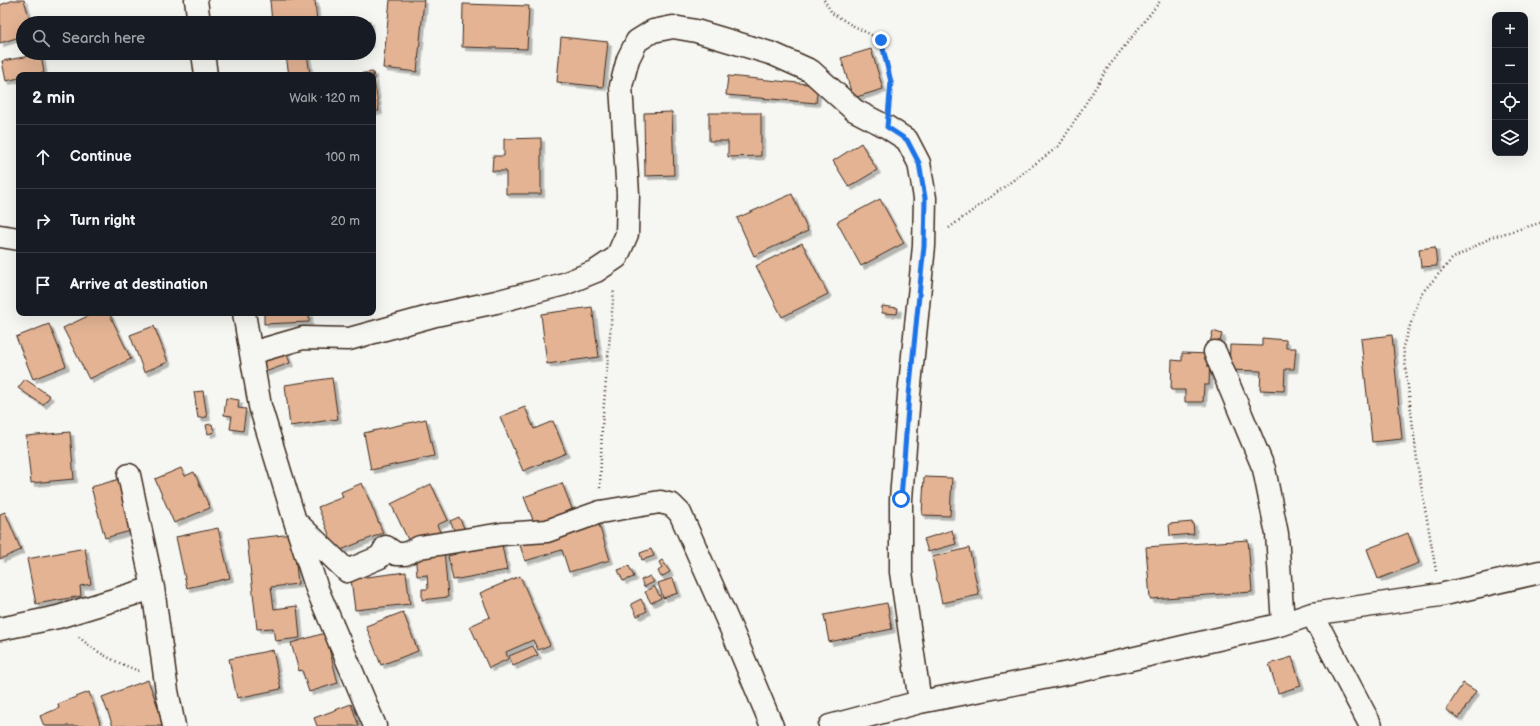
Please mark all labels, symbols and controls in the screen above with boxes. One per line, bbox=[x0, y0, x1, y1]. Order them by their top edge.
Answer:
map controls bbox=[1492, 12, 1528, 156]
button: + bbox=[1492, 12, 1528, 48]
search box bbox=[16, 16, 376, 60]
icon: search bbox=[30, 27, 52, 49]
text: Search here bbox=[62, 29, 145, 48]
route end bbox=[872, 31, 890, 49]
button: − bbox=[1492, 48, 1528, 84]
button: locate bbox=[1492, 84, 1528, 120]
text: 2 min bbox=[32, 88, 75, 108]
text: Walk · 120 m bbox=[289, 90, 360, 106]
button: layers bbox=[1492, 120, 1528, 156]
icon: ahead bbox=[32, 146, 54, 168]
text: Continue bbox=[70, 147, 132, 166]
text: 100 m bbox=[325, 149, 360, 165]
icon: right bbox=[32, 210, 54, 232]
text: Turn right bbox=[70, 211, 135, 230]
text: 20 m bbox=[330, 213, 360, 229]
icon: arrive bbox=[32, 274, 54, 296]
text: Arrive at destination bbox=[70, 275, 208, 294]
route start bbox=[892, 490, 910, 508]

